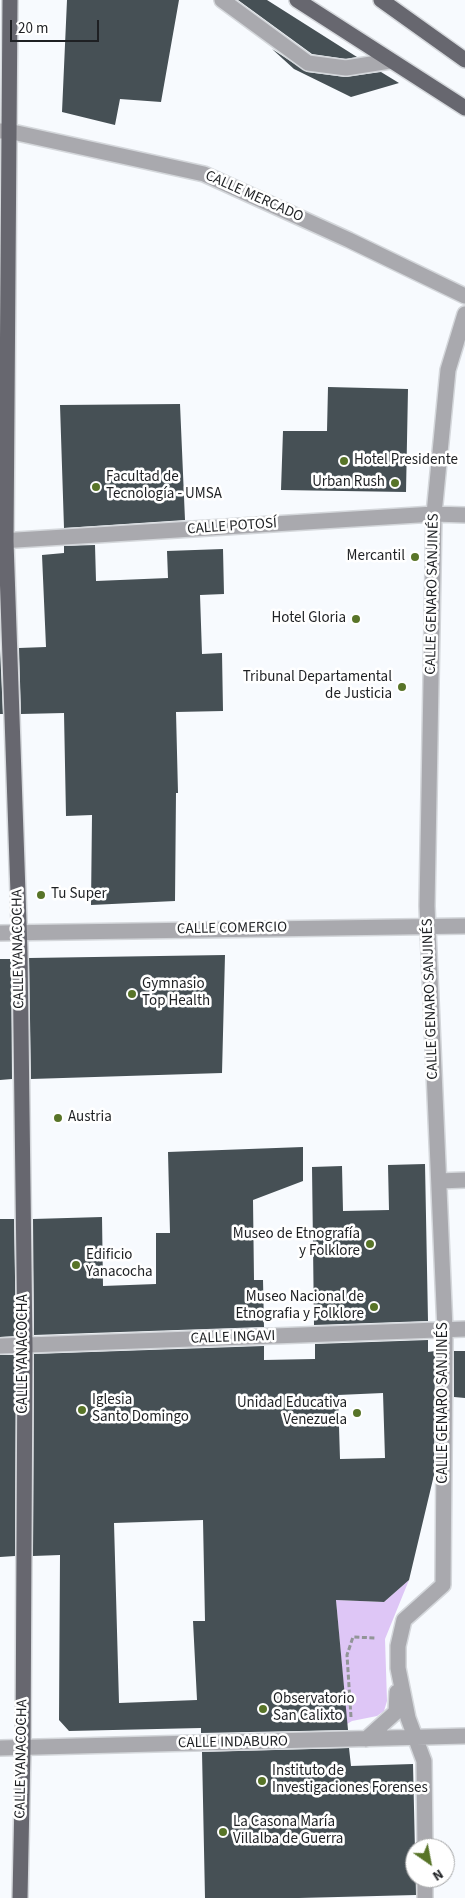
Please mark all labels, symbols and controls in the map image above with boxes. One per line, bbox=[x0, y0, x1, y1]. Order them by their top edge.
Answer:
scale bar bbox=[12, 10, 101, 42]
text: 20 m bbox=[18, 18, 48, 39]
street label: CALLE MERCADO bbox=[202, 167, 306, 227]
place label: Hotel Presidente bbox=[354, 452, 458, 470]
marker: Hotel Presidente bbox=[338, 455, 350, 467]
place label: Facultad de Tecnología - UMSA bbox=[106, 469, 222, 504]
place label: Urban Rush bbox=[312, 474, 385, 492]
marker: Urban Rush bbox=[389, 477, 401, 489]
marker: Facultad de Tecnología - UMSA bbox=[90, 481, 102, 493]
street label: CALLE GENARO SANJINÉS bbox=[423, 513, 443, 675]
street label: CALLE POTOSÍ bbox=[187, 515, 277, 539]
place label: Mercantil bbox=[347, 548, 405, 566]
marker: Mercantil bbox=[409, 551, 421, 563]
place label: Hotel Gloria bbox=[272, 610, 346, 628]
marker: Hotel Gloria bbox=[350, 613, 362, 625]
place label: Tribunal Departamental de Justicia bbox=[243, 669, 392, 704]
marker: Tribunal Departamental de Justicia bbox=[396, 681, 408, 693]
place label: Tu Super bbox=[51, 886, 107, 904]
street label: CALLE YANACOCHA bbox=[9, 889, 29, 1009]
marker: Tu Super bbox=[35, 889, 47, 901]
street label: CALLE GENARO SANJINÉS bbox=[419, 918, 443, 1080]
street label: CALLE COMERCIO bbox=[177, 919, 287, 939]
place label: Gymnasio Top Health bbox=[142, 976, 210, 1011]
marker: Gymnasio Top Health bbox=[126, 988, 138, 1000]
place label: Austria bbox=[68, 1109, 112, 1127]
marker: Austria bbox=[52, 1112, 64, 1124]
place label: Museo de Etnografía y Folklore bbox=[233, 1226, 360, 1261]
marker: Museo de Etnografía y Folklore bbox=[364, 1238, 376, 1250]
place label: Edificio Yanacocha bbox=[86, 1247, 153, 1282]
marker: Edificio Yanacocha bbox=[70, 1259, 82, 1271]
place label: Museo Nacional de Etnografia y Folklore bbox=[235, 1289, 364, 1324]
street label: CALLE YANACOCHA bbox=[15, 1294, 33, 1414]
marker: Museo Nacional de Etnografia y Folklore bbox=[368, 1301, 380, 1313]
street label: CALLE GENARO SANJINÉS bbox=[435, 1322, 453, 1484]
street label: CALLE INGAVI bbox=[190, 1328, 276, 1348]
place label: Iglesia Santo Domingo bbox=[92, 1392, 189, 1427]
place label: Unidad Educativa Venezuela bbox=[237, 1395, 347, 1430]
marker: Iglesia Santo Domingo bbox=[76, 1404, 88, 1416]
marker: Unidad Educativa Venezuela bbox=[351, 1407, 363, 1419]
place label: Observatorio San Calixto bbox=[273, 1691, 355, 1726]
street label: CALLE YANACOCHA bbox=[12, 1699, 32, 1819]
marker: Observatorio San Calixto bbox=[257, 1703, 269, 1715]
street label: CALLE INDABURO bbox=[178, 1733, 288, 1753]
place label: Instituto de Investigaciones Forenses bbox=[272, 1763, 428, 1798]
marker: Instituto de Investigaciones Forenses bbox=[256, 1775, 268, 1787]
place label: La Casona María Villalba de Guerra bbox=[233, 1814, 343, 1849]
marker: La Casona María Villalba de Guerra bbox=[217, 1826, 229, 1838]
north arrow bbox=[405, 1838, 455, 1888]
text: N bbox=[428, 1864, 447, 1886]

